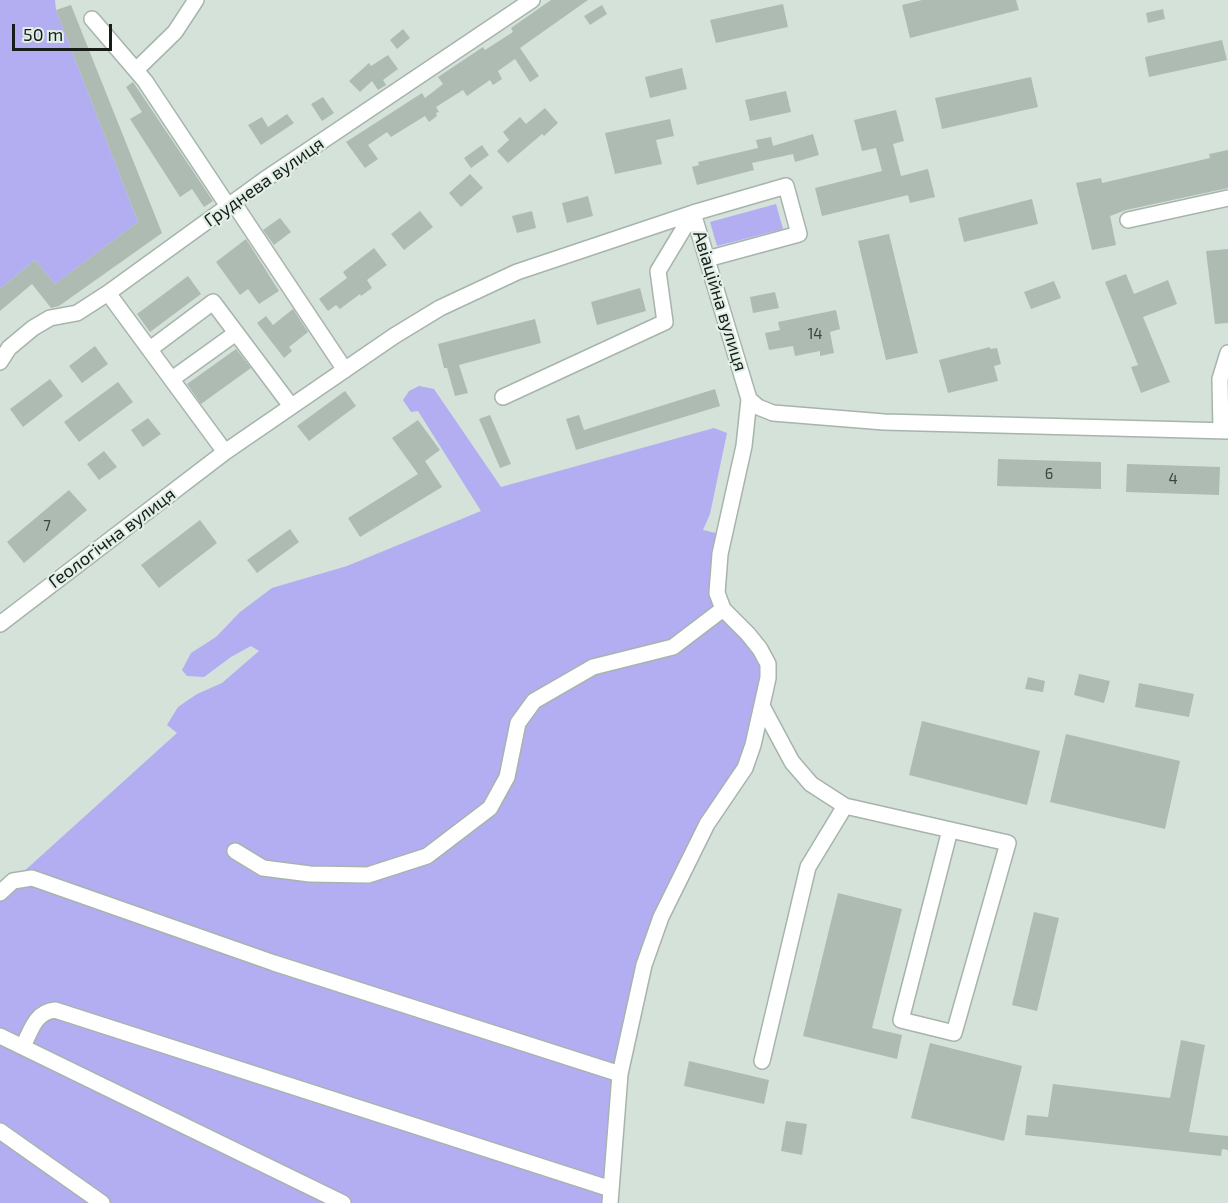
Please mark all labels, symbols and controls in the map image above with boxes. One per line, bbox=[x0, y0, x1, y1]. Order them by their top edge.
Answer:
scale bar bbox=[15, 12, 116, 50]
text: 50 m bbox=[23, 23, 63, 45]
street label: Груднева вулиця bbox=[200, 133, 328, 231]
street label: Авіаційна вулиця bbox=[688, 228, 752, 374]
house number: 14 bbox=[807, 325, 823, 343]
house number: 6 bbox=[1045, 465, 1053, 483]
house number: 4 bbox=[1168, 470, 1178, 488]
street label: Геологічна вулиця bbox=[44, 483, 180, 593]
house number: 7 bbox=[43, 517, 51, 535]

